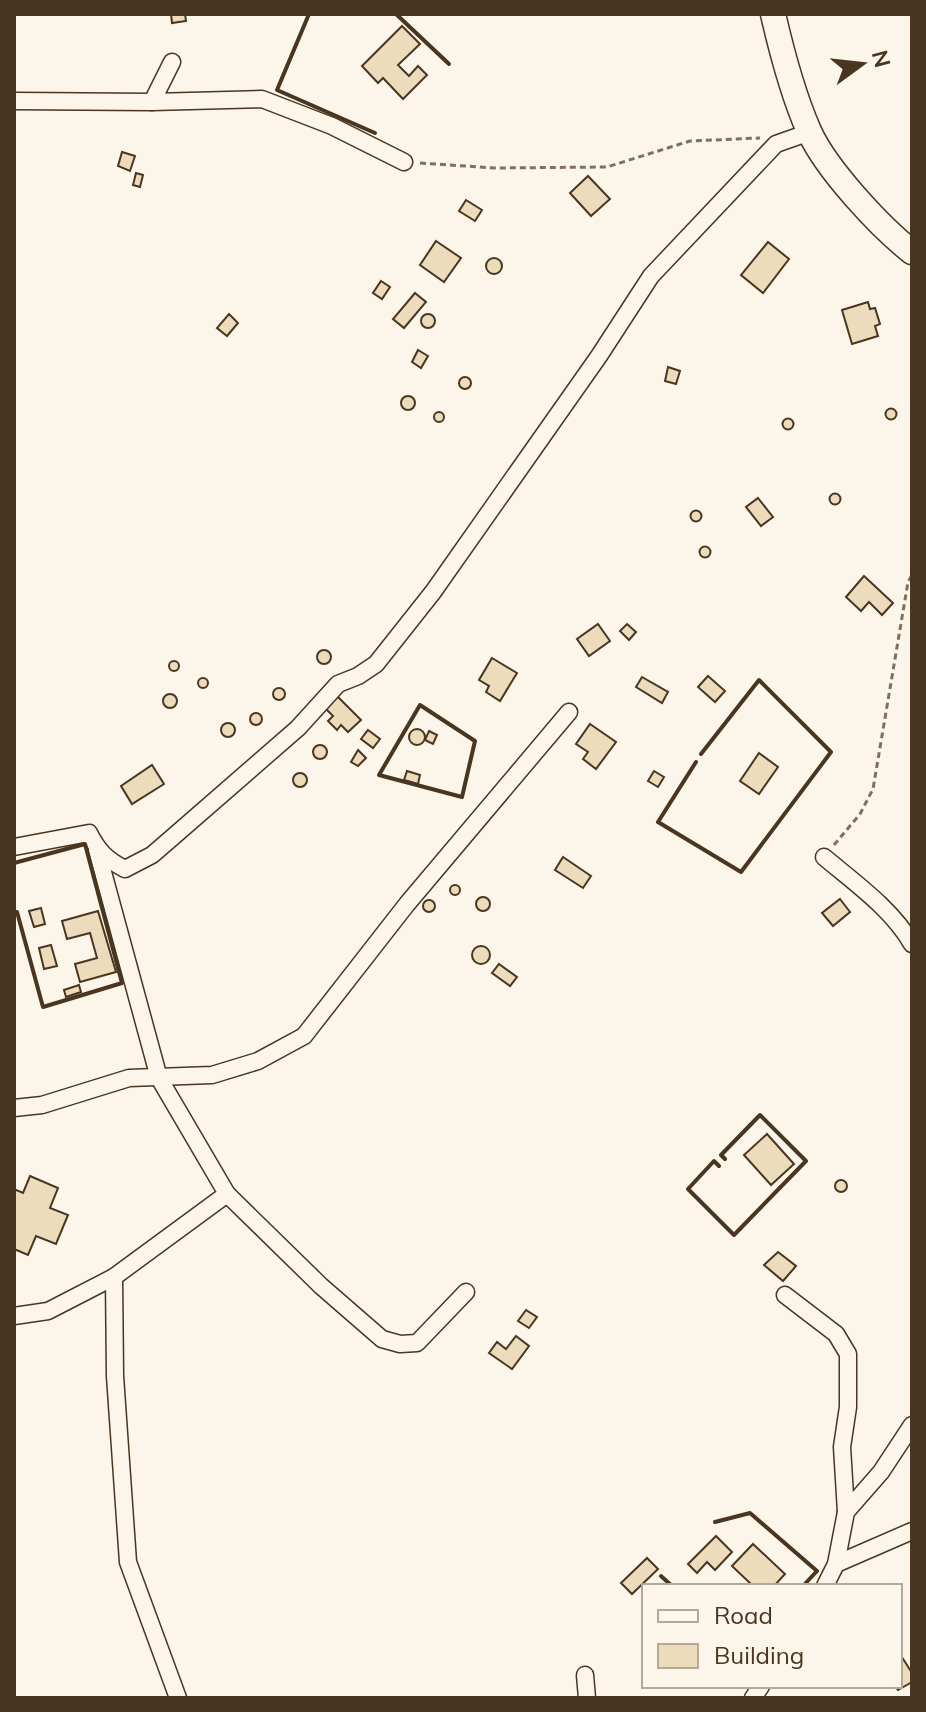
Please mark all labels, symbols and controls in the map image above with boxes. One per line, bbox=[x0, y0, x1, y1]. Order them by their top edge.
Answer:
north arrow bbox=[822, 24, 902, 104]
text: N bbox=[866, 47, 897, 70]
legend bbox=[642, 1584, 902, 1688]
text: Road bbox=[714, 1600, 773, 1630]
text: Building bbox=[714, 1640, 804, 1670]

